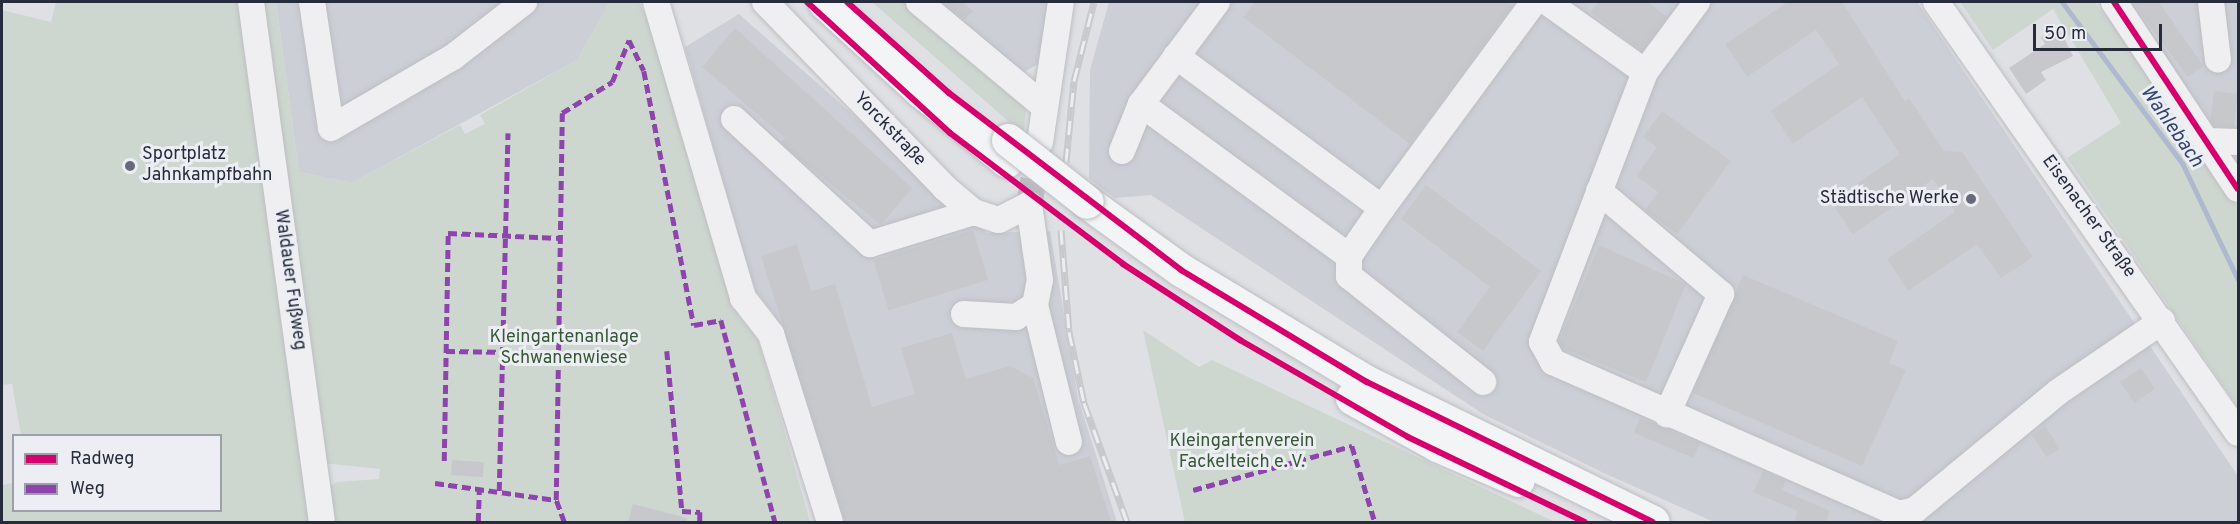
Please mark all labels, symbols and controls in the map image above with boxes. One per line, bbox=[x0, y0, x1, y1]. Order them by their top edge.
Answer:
scale bar bbox=[2036, 12, 2165, 50]
text: 50 m bbox=[2044, 23, 2086, 46]
water label: Wahlebach bbox=[2134, 82, 2208, 172]
street label: Yorckstraße bbox=[848, 88, 930, 172]
place label: Sportplatz Jahnkampfbahn bbox=[142, 145, 272, 188]
street label: Eisenacher Straße bbox=[2036, 151, 2140, 283]
marker: Sportplatz Jahnkampfbahn bbox=[123, 159, 137, 173]
place label: Städtische Werke bbox=[1819, 188, 1959, 210]
marker: Städtische Werke bbox=[1964, 192, 1978, 206]
street label: Waldauer Fußweg bbox=[268, 208, 310, 352]
park label: Kleingartenanlage Schwanenwiese bbox=[489, 328, 639, 370]
park label: Kleingartenverein Fackelteich e. V. bbox=[1169, 432, 1315, 474]
legend bbox=[12, 434, 222, 512]
text: Radweg bbox=[70, 448, 134, 471]
text: Weg bbox=[70, 478, 105, 501]

